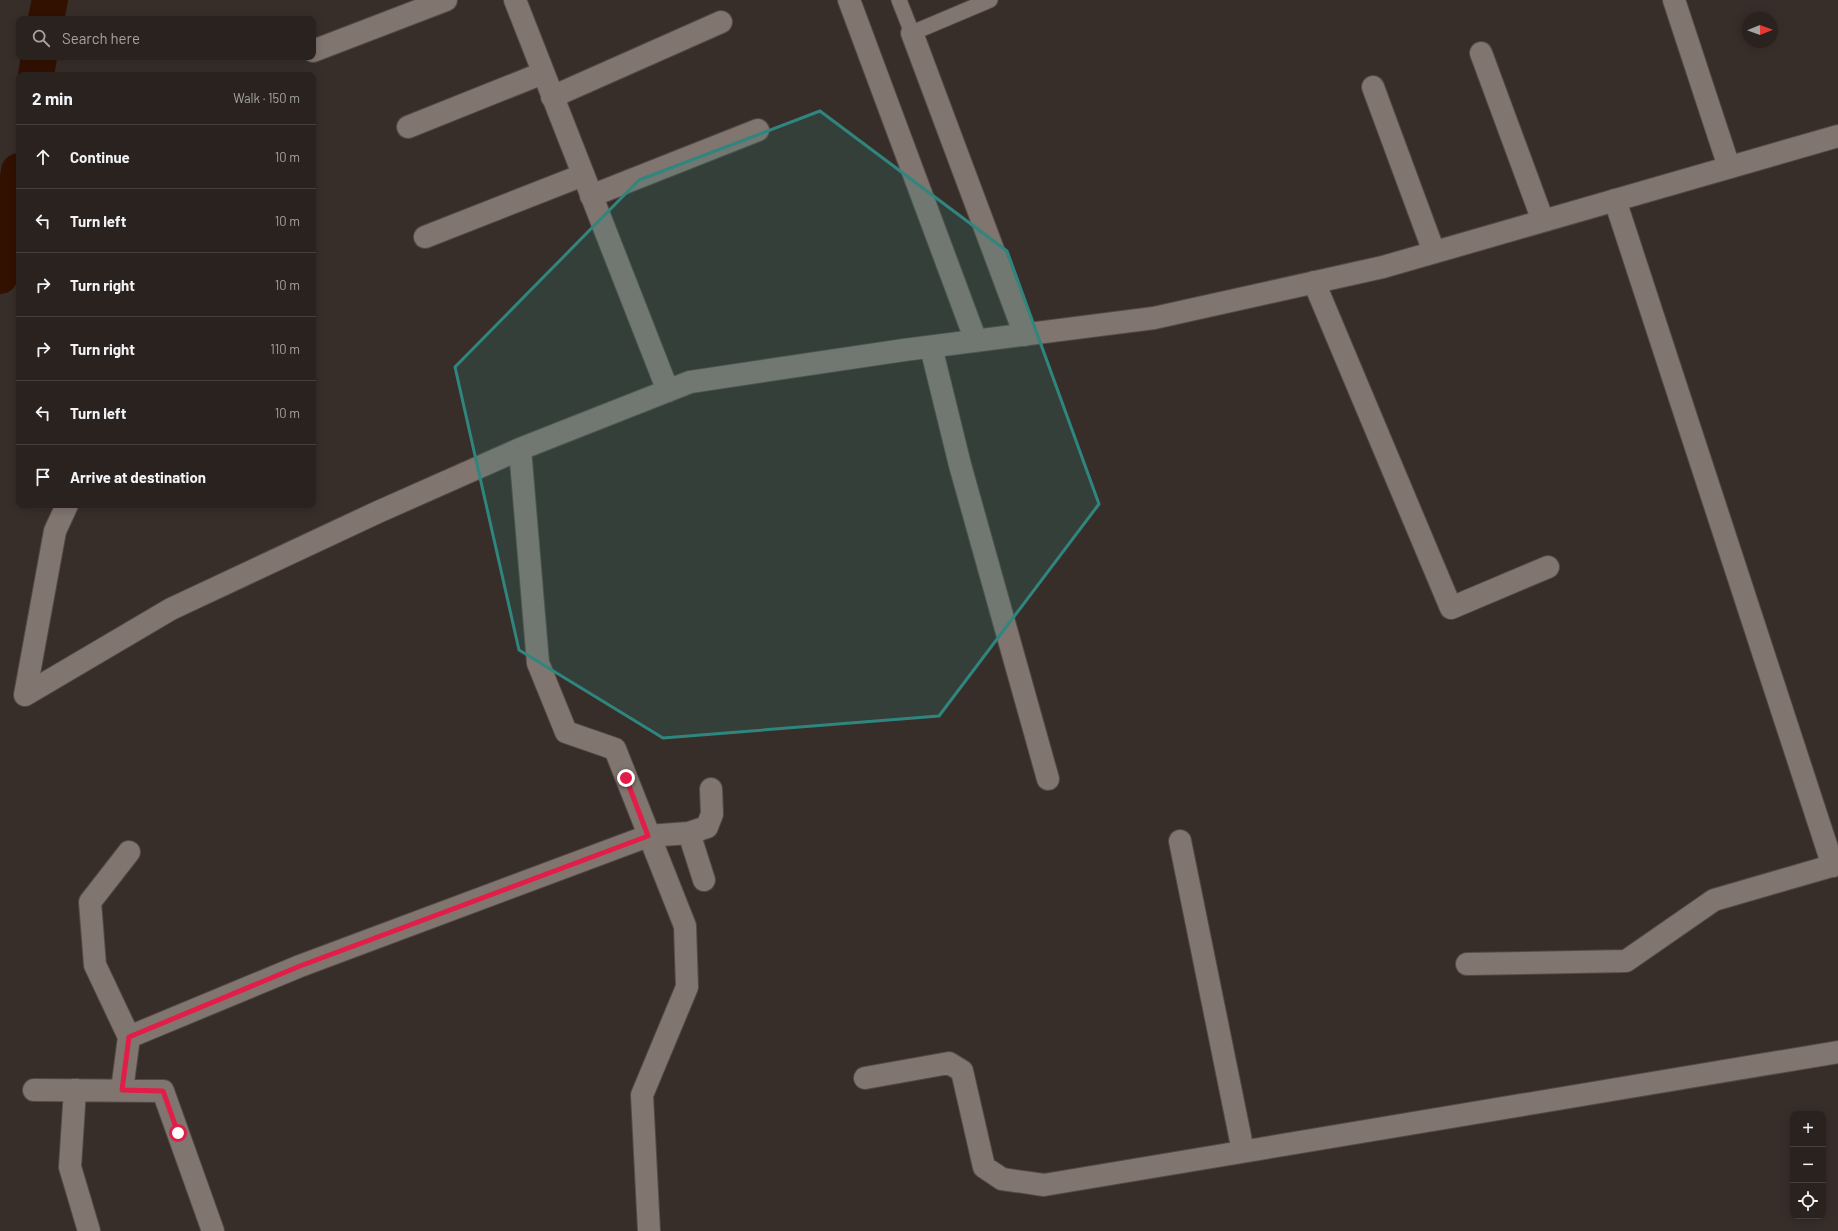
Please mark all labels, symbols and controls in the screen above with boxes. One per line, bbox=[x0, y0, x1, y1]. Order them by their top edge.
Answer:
north arrow bbox=[1742, 12, 1778, 48]
search box bbox=[16, 16, 316, 60]
icon: search bbox=[30, 27, 52, 49]
text: Search here bbox=[62, 29, 140, 47]
text: 2 min bbox=[32, 88, 73, 108]
text: Walk · 150 m bbox=[233, 90, 300, 106]
icon: ahead bbox=[32, 146, 54, 168]
text: Continue bbox=[70, 148, 130, 166]
text: 10 m bbox=[275, 149, 300, 165]
icon: left bbox=[32, 210, 54, 232]
text: Turn left bbox=[70, 212, 126, 230]
text: 10 m bbox=[275, 213, 300, 229]
icon: right bbox=[32, 274, 54, 296]
text: Turn right bbox=[70, 276, 135, 294]
text: 10 m bbox=[275, 277, 300, 293]
icon: right bbox=[32, 338, 54, 360]
text: Turn right bbox=[70, 340, 135, 358]
text: 110 m bbox=[270, 341, 300, 357]
icon: left bbox=[32, 402, 54, 424]
text: Turn left bbox=[70, 404, 126, 422]
text: 10 m bbox=[275, 405, 300, 421]
icon: arrive bbox=[32, 466, 54, 488]
text: Arrive at destination bbox=[70, 468, 206, 486]
route end bbox=[617, 769, 635, 787]
map controls bbox=[1790, 1111, 1826, 1219]
button: + bbox=[1790, 1111, 1826, 1147]
route start bbox=[169, 1124, 187, 1142]
button: − bbox=[1790, 1147, 1826, 1183]
button: locate bbox=[1790, 1183, 1826, 1219]

